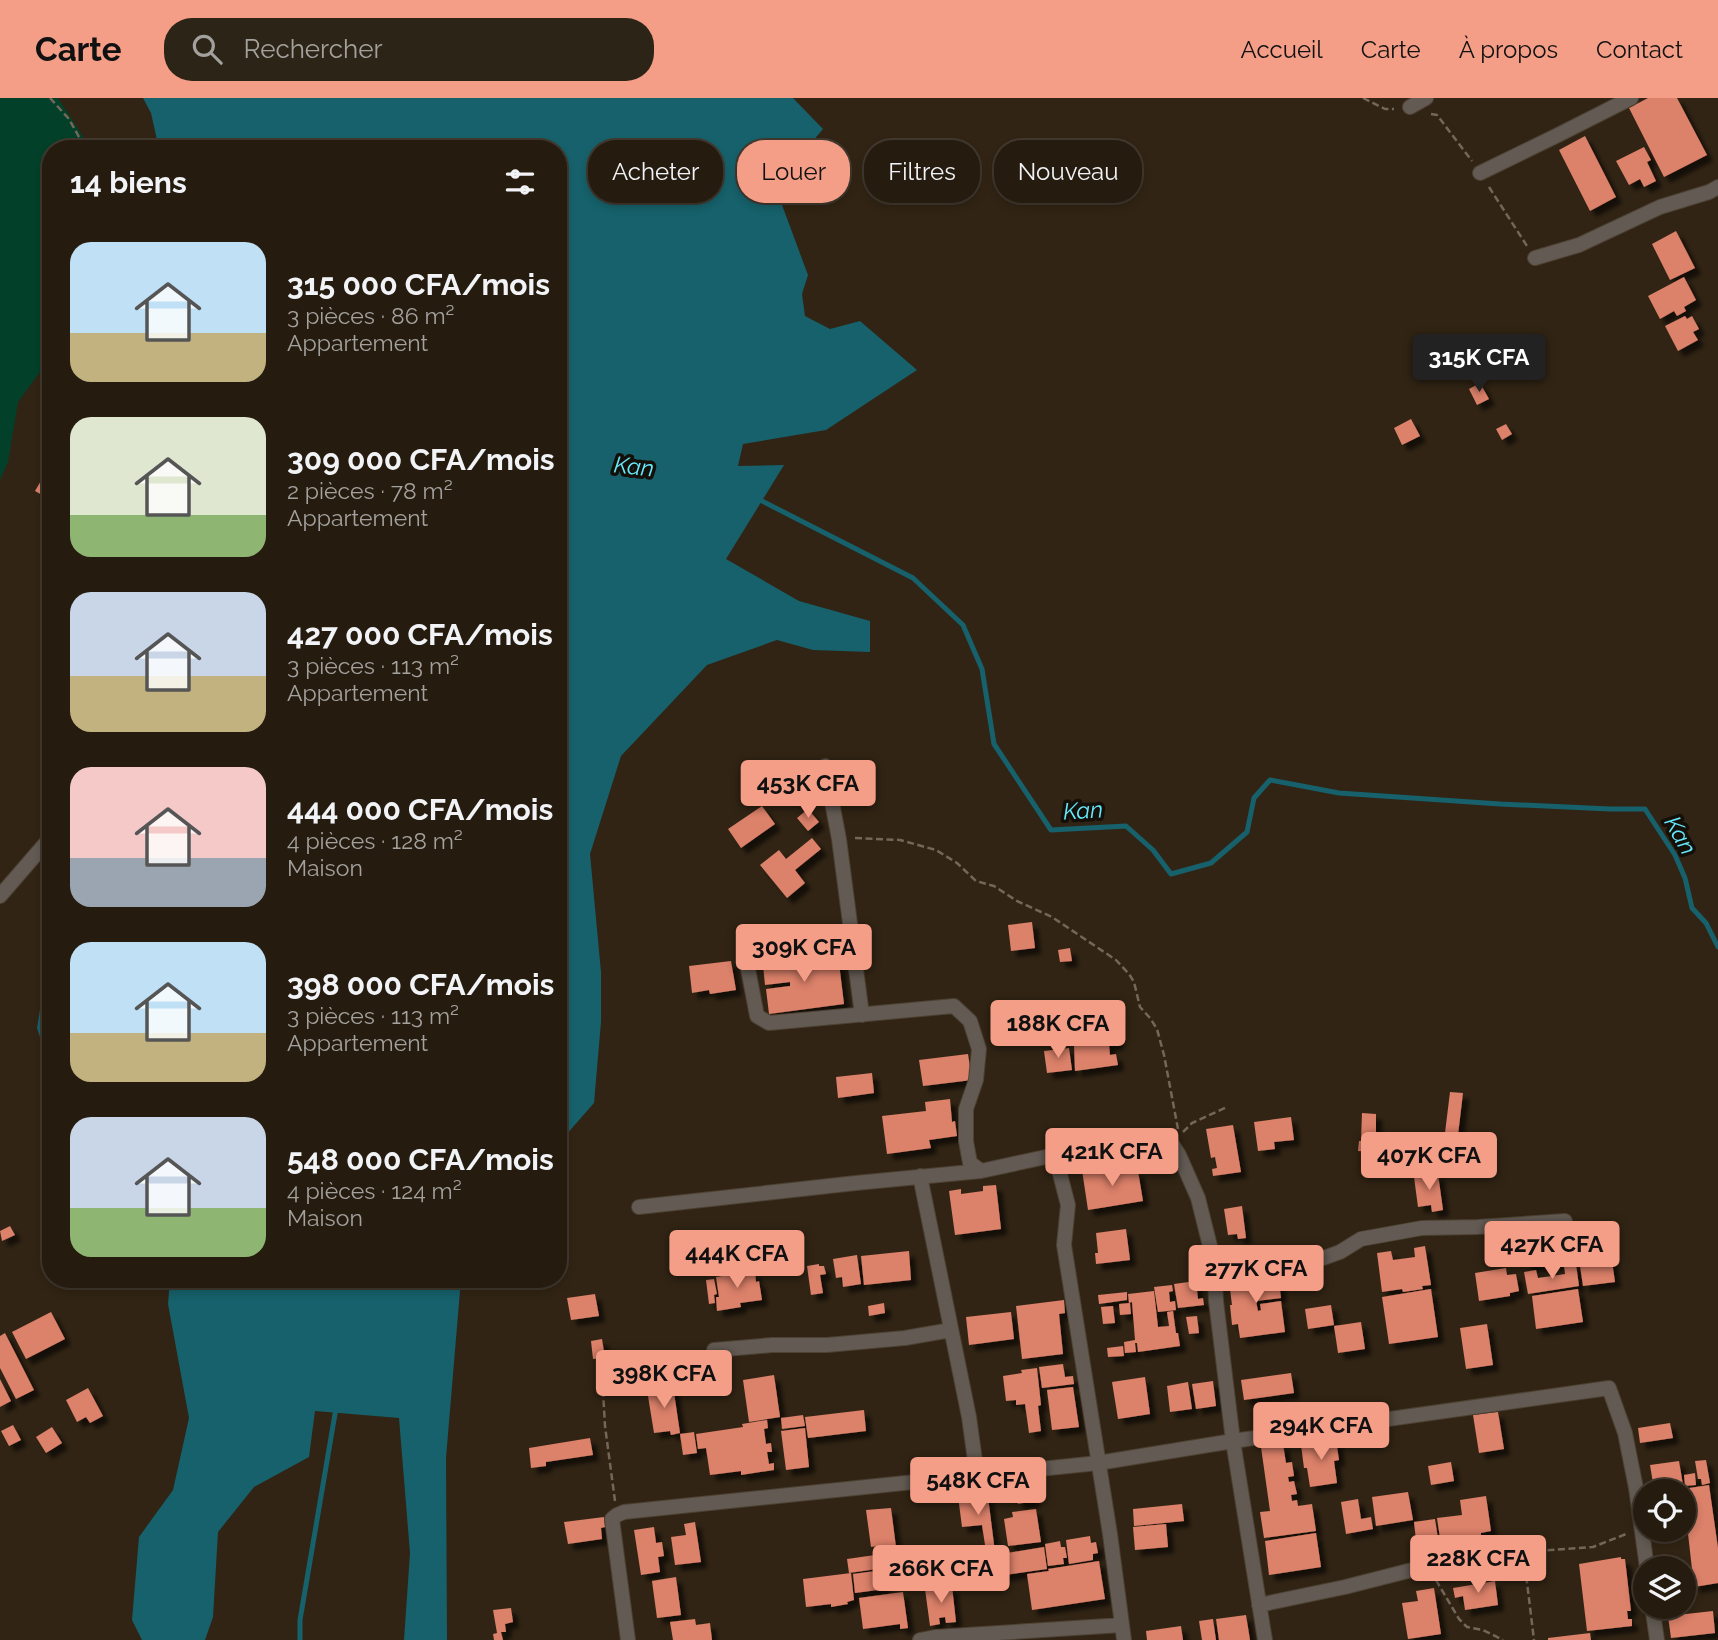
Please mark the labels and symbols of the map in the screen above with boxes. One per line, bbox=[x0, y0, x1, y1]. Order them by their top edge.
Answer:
pin: 315K CFA bbox=[1407, 334, 1551, 394]
water label: Kan bbox=[613, 450, 655, 482]
pin: 453K CFA bbox=[736, 760, 880, 820]
water label: Kan bbox=[1062, 795, 1104, 825]
water label: Kan bbox=[1659, 811, 1703, 859]
pin: 309K CFA bbox=[732, 924, 876, 984]
pin: 188K CFA bbox=[986, 1000, 1130, 1060]
pin: 421K CFA bbox=[1040, 1128, 1184, 1188]
pin: 407K CFA bbox=[1357, 1132, 1501, 1192]
pin: 427K CFA bbox=[1480, 1222, 1624, 1281]
pin: 444K CFA bbox=[665, 1230, 809, 1290]
pin: 277K CFA bbox=[1184, 1246, 1328, 1305]
pin: 398K CFA bbox=[592, 1350, 736, 1410]
pin: 294K CFA bbox=[1249, 1402, 1393, 1462]
pin: 548K CFA bbox=[906, 1458, 1050, 1517]
pin: 228K CFA bbox=[1406, 1536, 1550, 1595]
pin: 266K CFA bbox=[869, 1546, 1013, 1605]

